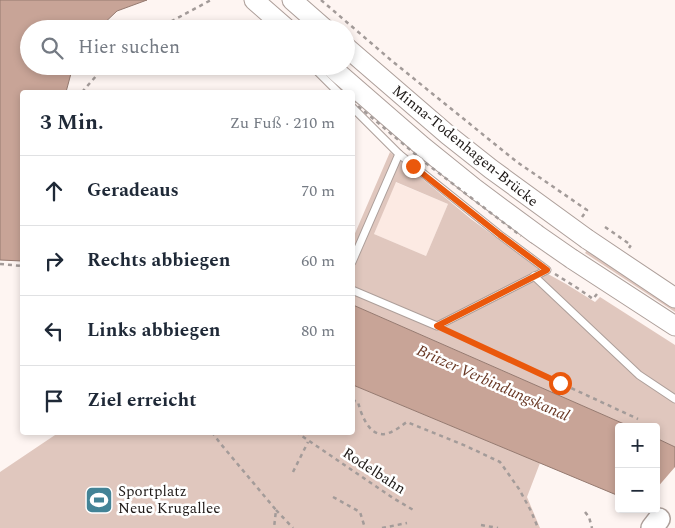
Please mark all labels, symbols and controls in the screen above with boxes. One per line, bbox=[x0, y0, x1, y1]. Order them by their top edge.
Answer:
search box bbox=[20, 20, 355, 75]
text: Hier suchen bbox=[78, 33, 180, 62]
icon: search bbox=[38, 34, 66, 62]
street label: Minna-Todenhagen-Brücke bbox=[387, 80, 543, 212]
text: 3 Min. bbox=[40, 107, 104, 139]
text: Zu Fuß · 210 m bbox=[230, 111, 335, 135]
route end bbox=[402, 155, 425, 178]
text: Geradeaus bbox=[87, 176, 179, 205]
icon: ahead bbox=[40, 177, 68, 205]
text: 70 m bbox=[301, 179, 335, 203]
text: Rechts abbiegen bbox=[87, 246, 231, 275]
icon: right bbox=[40, 247, 68, 275]
text: 60 m bbox=[301, 249, 335, 273]
text: Links abbiegen bbox=[87, 316, 221, 345]
icon: left bbox=[40, 317, 68, 345]
text: 80 m bbox=[301, 319, 335, 343]
water label: Britzer Verbindungskanal bbox=[413, 338, 573, 428]
route start bbox=[549, 372, 572, 395]
text: Ziel erreicht bbox=[87, 386, 197, 415]
icon: arrive bbox=[40, 387, 68, 415]
map controls bbox=[615, 423, 660, 513]
button: + bbox=[615, 423, 660, 468]
street label: Rodelbahn bbox=[338, 442, 410, 500]
button: − bbox=[615, 468, 660, 513]
place label: Sportplatz Neue Krugallee bbox=[118, 480, 220, 520]
sports icon: Sportplatz Neue Krugallee bbox=[84, 485, 114, 515]

